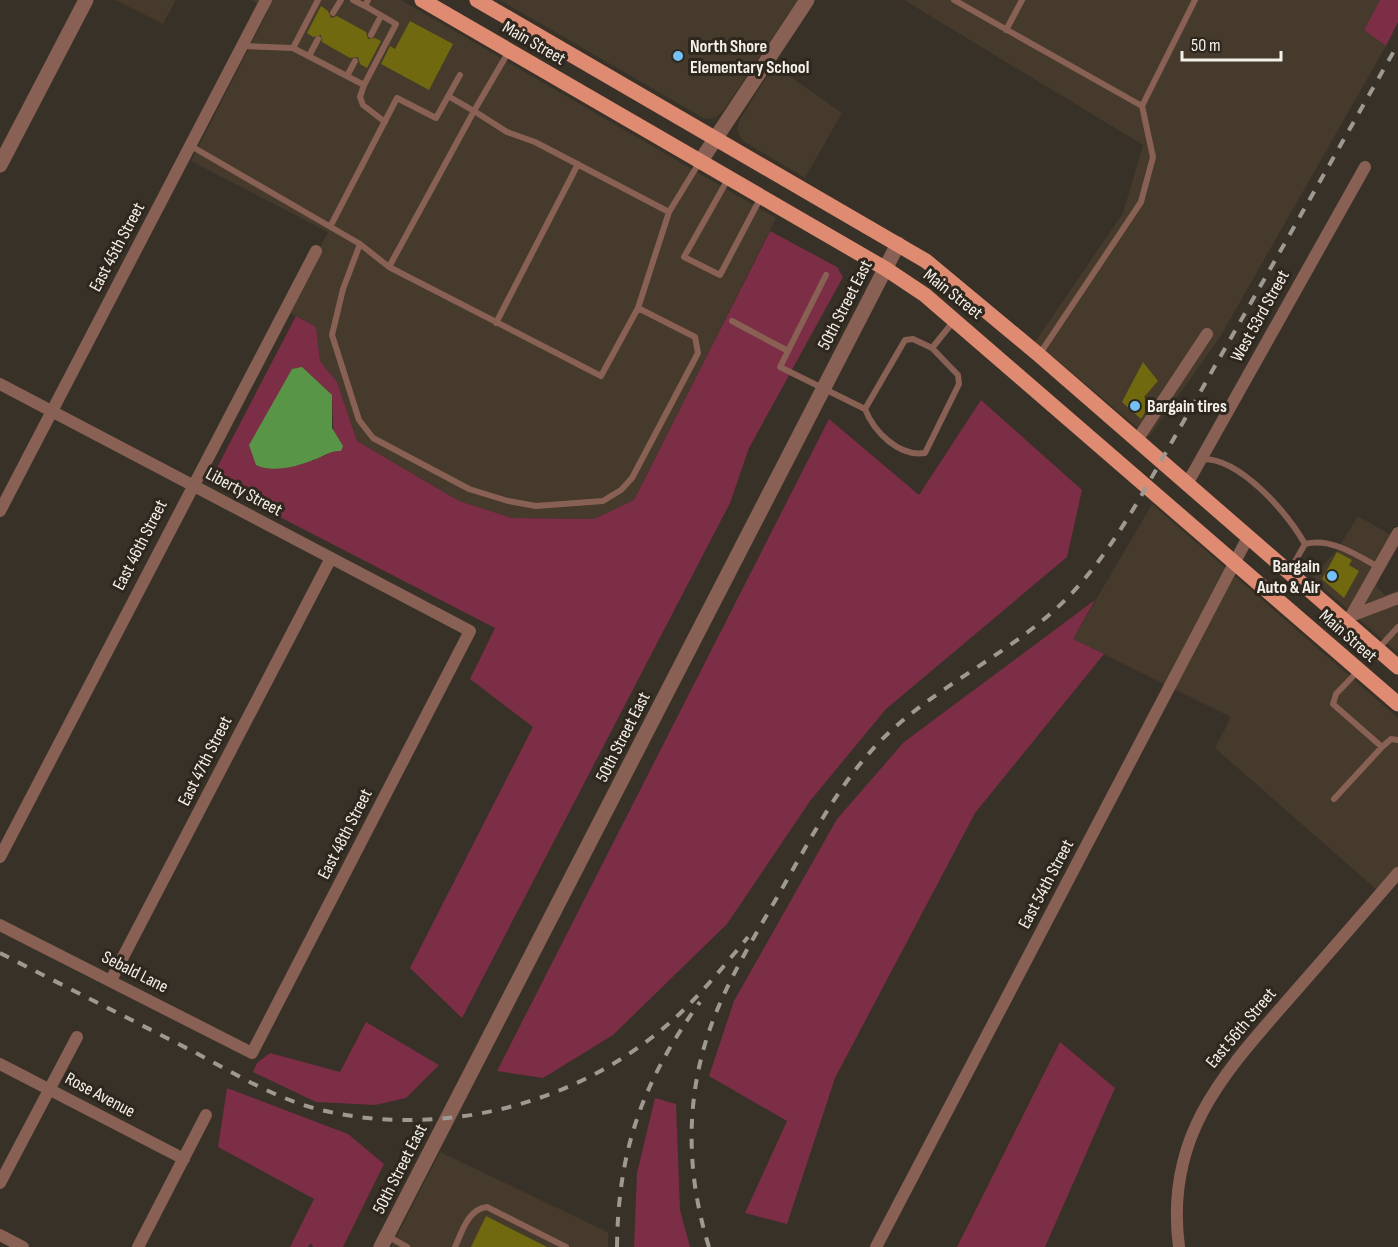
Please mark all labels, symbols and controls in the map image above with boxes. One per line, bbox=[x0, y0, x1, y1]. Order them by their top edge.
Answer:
street label: Main Street bbox=[499, 17, 570, 70]
scale bar bbox=[1182, 24, 1281, 62]
text: 50 m bbox=[1191, 35, 1221, 56]
place label: North Shore Elementary School bbox=[690, 36, 809, 78]
marker: North Shore Elementary School bbox=[671, 49, 685, 63]
street label: East 45th Street bbox=[85, 198, 149, 295]
street label: 50th Street East bbox=[813, 256, 877, 354]
street label: Main Street bbox=[919, 264, 987, 324]
street label: West 53rd Street bbox=[1226, 266, 1294, 365]
place label: Bargain tires bbox=[1147, 396, 1227, 417]
marker: Bargain tires bbox=[1128, 399, 1142, 413]
street label: Liberty Street bbox=[202, 463, 286, 521]
street label: East 46th Street bbox=[108, 496, 172, 594]
place label: Bargain Auto & Air bbox=[1256, 556, 1320, 598]
marker: Bargain Auto & Air bbox=[1325, 569, 1339, 583]
street label: Main Street bbox=[1315, 605, 1382, 667]
street label: 50th Street East bbox=[591, 688, 655, 786]
street label: East 47th Street bbox=[173, 712, 237, 809]
street label: East 48th Street bbox=[313, 785, 377, 883]
street label: East 54th Street bbox=[1014, 835, 1078, 932]
street label: Sebald Lane bbox=[98, 946, 172, 998]
street label: East 56th Street bbox=[1201, 983, 1281, 1072]
street label: Rose Avenue bbox=[61, 1068, 139, 1122]
street label: 50th Street East bbox=[368, 1120, 432, 1218]

